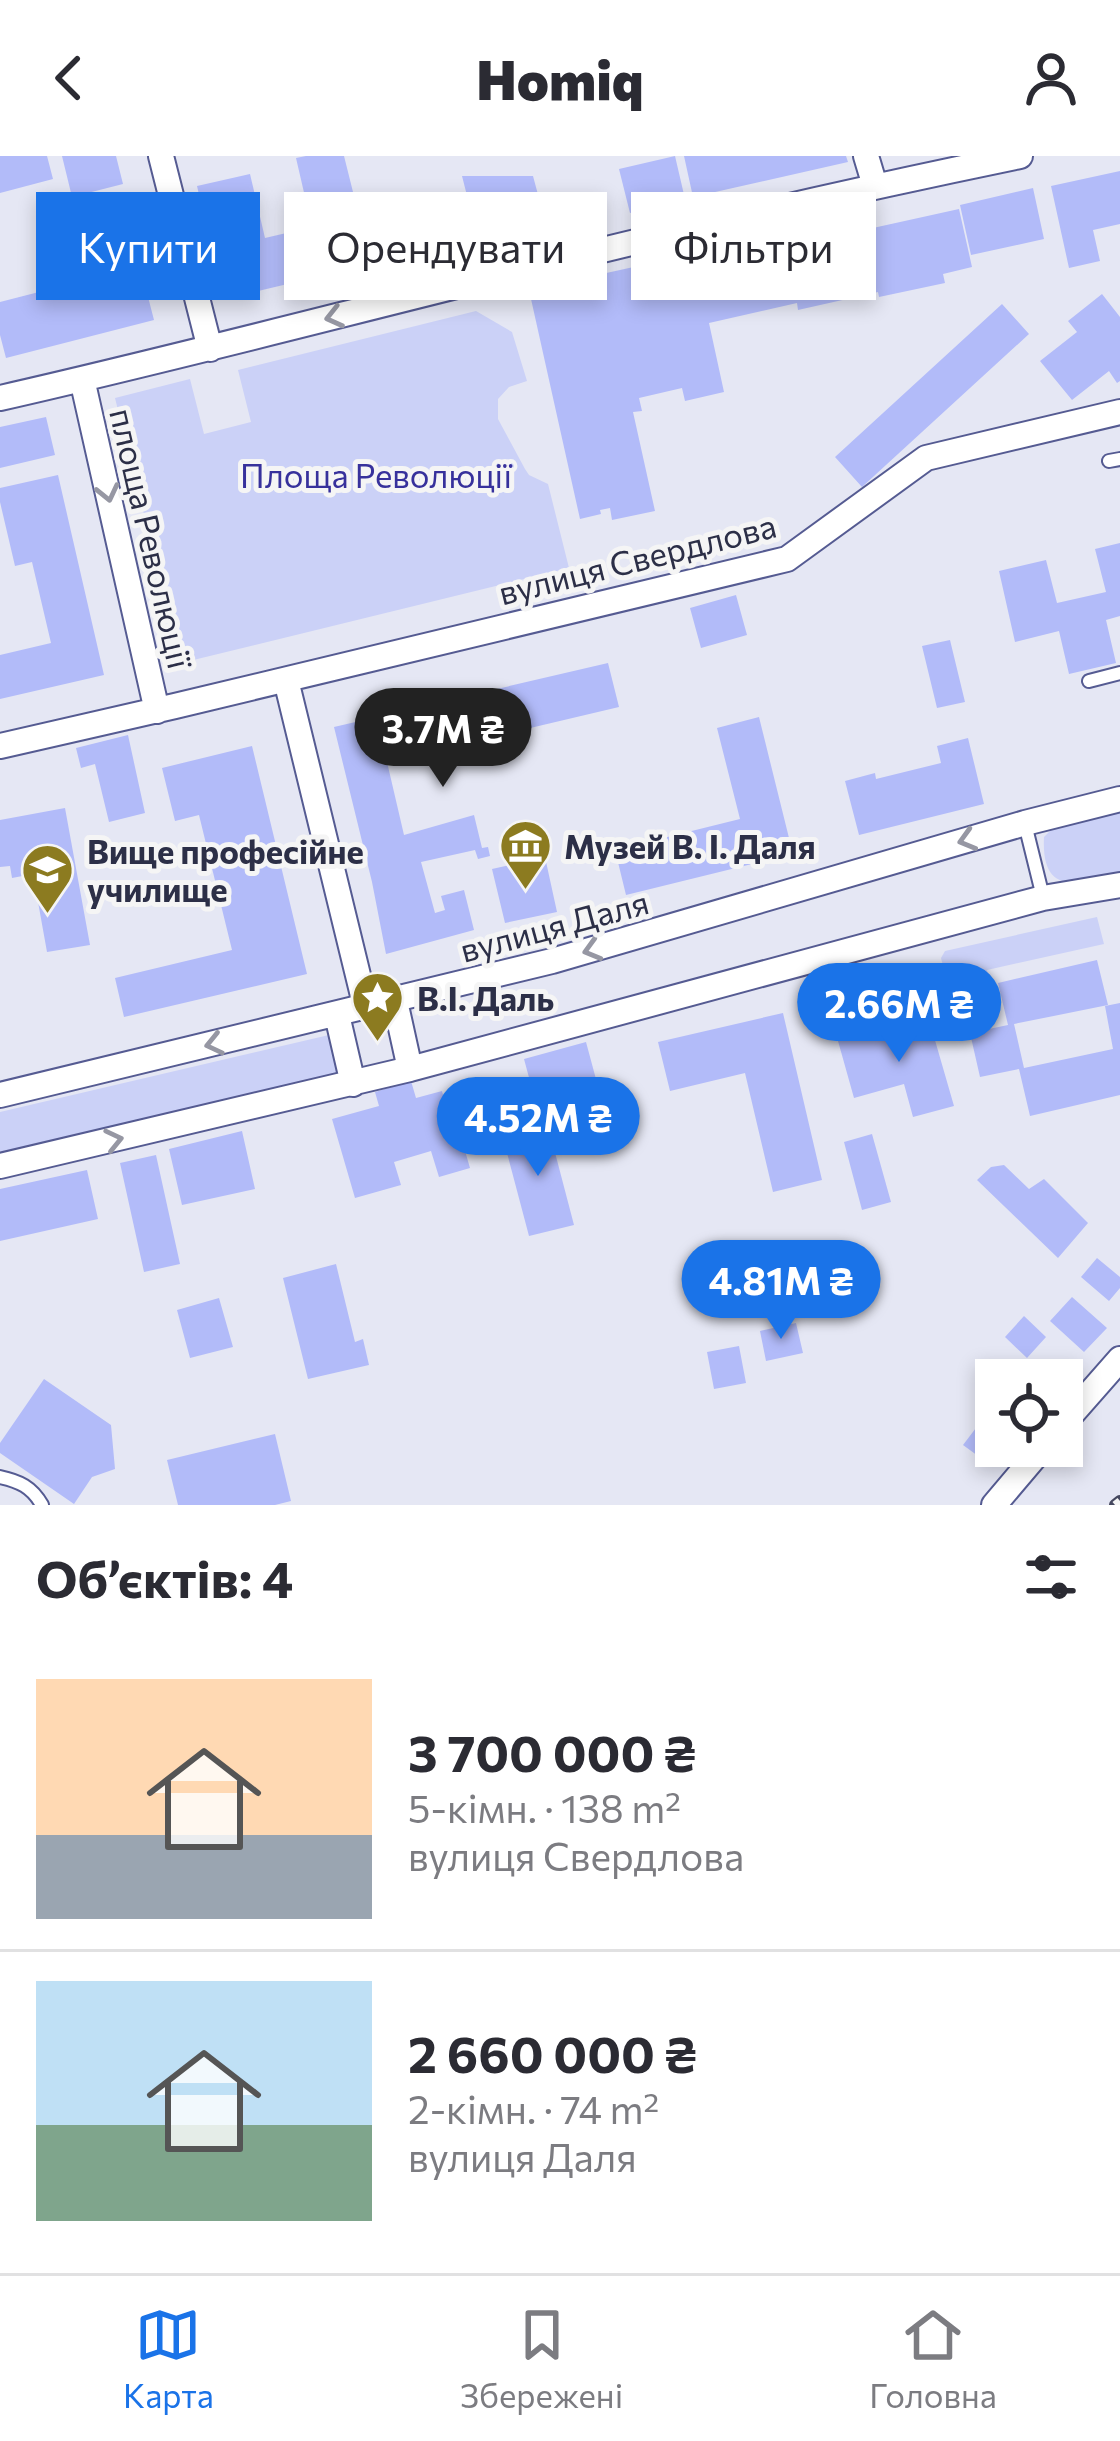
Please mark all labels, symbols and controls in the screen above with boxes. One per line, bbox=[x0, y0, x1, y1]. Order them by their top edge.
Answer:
icon: back bbox=[36, 45, 102, 111]
text: Homiq bbox=[476, 45, 644, 111]
icon: person bbox=[1018, 45, 1084, 111]
chip: Купити bbox=[36, 192, 260, 300]
chip: Орендувати bbox=[284, 192, 607, 300]
chip: Фільтри bbox=[631, 192, 876, 300]
one-way arrow bbox=[324, 303, 344, 328]
street label: площа Революції bbox=[102, 404, 202, 673]
park label: Площа Революції bbox=[240, 454, 512, 495]
one-way arrow bbox=[94, 483, 119, 503]
street label: вулиця Свердлова bbox=[494, 504, 780, 612]
pin: 3.7M ₴ bbox=[345, 688, 541, 790]
text: 3.7M ₴ bbox=[381, 703, 505, 751]
museum icon: Музей В. І. Даля bbox=[497, 817, 553, 891]
place label: Музей В. І. Даля bbox=[564, 825, 816, 866]
one-way arrow bbox=[957, 826, 978, 851]
place label: Вище професійне училище bbox=[87, 830, 364, 909]
school or university icon: Вище професійне училище bbox=[20, 841, 76, 915]
street label: вулиця Даля bbox=[455, 880, 653, 970]
one-way arrow bbox=[582, 936, 603, 961]
pin: 2.66M ₴ bbox=[788, 963, 1010, 1065]
place icon: В.І. Даль bbox=[350, 969, 406, 1043]
place label: В.І. Даль bbox=[417, 977, 554, 1018]
text: 2.66M ₴ bbox=[824, 978, 974, 1026]
one-way arrow bbox=[204, 1031, 225, 1056]
pin: 4.52M ₴ bbox=[427, 1077, 649, 1179]
text: 4.52M ₴ bbox=[464, 1092, 612, 1140]
one-way arrow bbox=[103, 1129, 123, 1154]
pin: 4.81M ₴ bbox=[670, 1240, 892, 1342]
text: 4.81M ₴ bbox=[709, 1255, 853, 1303]
map controls bbox=[975, 1359, 1083, 1467]
button: locate bbox=[975, 1359, 1083, 1467]
icon: filters bbox=[1018, 1544, 1084, 1610]
text: Об’єктів: 4 bbox=[36, 1546, 293, 1609]
text: 3 700 000 ₴ bbox=[408, 1720, 696, 1783]
icon: home bbox=[132, 1727, 276, 1871]
text: 5-кімн. · 138 m² bbox=[408, 1783, 681, 1831]
text: вулиця Свердлова bbox=[408, 1831, 744, 1879]
text: 2 660 000 ₴ bbox=[408, 2021, 697, 2084]
icon: home bbox=[132, 2029, 276, 2173]
text: 2-кімн. · 74 m² bbox=[408, 2084, 659, 2132]
text: вулиця Даля bbox=[408, 2132, 637, 2180]
tab: Карта bbox=[123, 2302, 214, 2415]
tab: Збережені bbox=[460, 2302, 623, 2415]
tab: Головна bbox=[869, 2302, 997, 2415]

